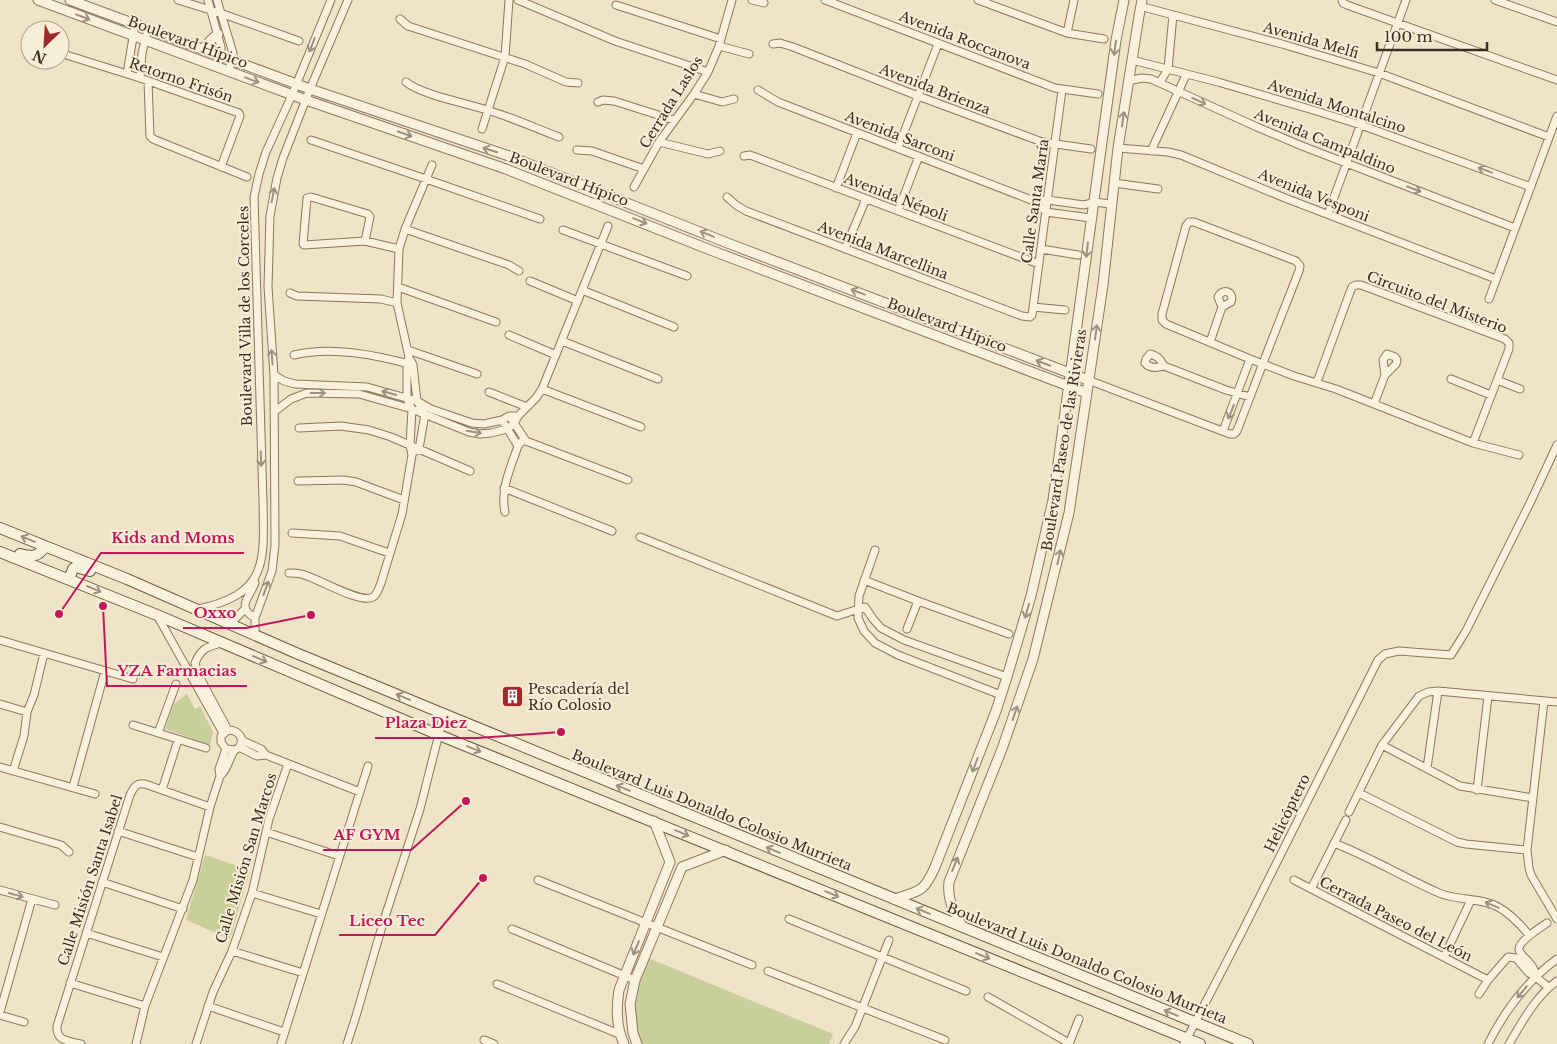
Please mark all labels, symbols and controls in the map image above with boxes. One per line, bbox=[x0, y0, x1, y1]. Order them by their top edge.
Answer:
street label: Avenida Roccanova bbox=[896, 6, 1033, 73]
street label: Boulevard Hípico bbox=[125, 12, 251, 72]
one-way arrow bbox=[75, 13, 90, 22]
street label: Avenida Melfi bbox=[1260, 18, 1361, 62]
north arrow bbox=[20, 20, 70, 70]
scale bar bbox=[1377, 20, 1487, 52]
text: 100 m bbox=[1384, 27, 1433, 46]
one-way arrow bbox=[307, 37, 316, 52]
one-way arrow bbox=[1110, 39, 1120, 55]
text: N bbox=[30, 46, 49, 68]
street label: Cerrada Laslos bbox=[635, 52, 707, 152]
street label: Retorno Frisón bbox=[127, 54, 236, 106]
street label: Avenida Brienza bbox=[876, 59, 993, 118]
street label: Avenida Montalcino bbox=[1265, 75, 1408, 137]
one-way arrow bbox=[244, 76, 259, 85]
one-way arrow bbox=[1191, 97, 1206, 106]
street label: Avenida Campaldino bbox=[1251, 104, 1398, 178]
street label: Avenida Sarconi bbox=[842, 106, 958, 165]
one-way arrow bbox=[1118, 111, 1128, 127]
one-way arrow bbox=[397, 130, 412, 139]
street label: Calle Santa María bbox=[1017, 137, 1053, 264]
one-way arrow bbox=[482, 144, 498, 154]
street label: Boulevard Hípico bbox=[507, 148, 631, 210]
street label: Avenida Vesponi bbox=[1255, 164, 1372, 226]
one-way arrow bbox=[1478, 165, 1493, 174]
street label: Avenida Népoli bbox=[841, 169, 951, 225]
one-way arrow bbox=[1406, 185, 1421, 194]
one-way arrow bbox=[269, 187, 279, 203]
street label: Boulevard Villa de los Corceles bbox=[234, 206, 256, 426]
street label: Avenida Marcellina bbox=[814, 216, 951, 283]
one-way arrow bbox=[631, 217, 647, 226]
one-way arrow bbox=[699, 229, 714, 238]
one-way arrow bbox=[1082, 242, 1092, 258]
street label: Circuito del Misterio bbox=[1364, 267, 1510, 337]
one-way arrow bbox=[851, 287, 867, 296]
street label: Boulevard Hípico bbox=[885, 294, 1009, 356]
one-way arrow bbox=[1091, 324, 1101, 340]
street label: Boulevard Paseo de las Rivieras bbox=[1038, 328, 1090, 552]
one-way arrow bbox=[268, 349, 277, 365]
one-way arrow bbox=[1036, 358, 1051, 367]
one-way arrow bbox=[309, 388, 325, 398]
one-way arrow bbox=[381, 388, 397, 398]
one-way arrow bbox=[1225, 404, 1234, 419]
one-way arrow bbox=[465, 428, 481, 437]
one-way arrow bbox=[256, 450, 266, 467]
callout: Kids and Moms bbox=[101, 523, 244, 553]
text: Kids and Moms bbox=[111, 528, 235, 547]
one-way arrow bbox=[21, 534, 36, 543]
one-way arrow bbox=[1055, 549, 1064, 565]
one-way arrow bbox=[262, 581, 271, 596]
one-way arrow bbox=[86, 585, 101, 595]
callout: Oxxo bbox=[183, 598, 246, 628]
text: Oxxo bbox=[194, 603, 237, 622]
one-way arrow bbox=[1021, 603, 1031, 619]
one-way arrow bbox=[252, 655, 267, 665]
callout: YZA Farmacias bbox=[107, 656, 247, 686]
text: YZA Farmacias bbox=[116, 661, 237, 680]
place label: Pescadería del Río Colosio bbox=[528, 680, 630, 714]
building icon: Pescadería del Río Colosio bbox=[500, 685, 524, 709]
one-way arrow bbox=[396, 692, 412, 701]
one-way arrow bbox=[1011, 706, 1020, 721]
callout: Plaza Diez bbox=[375, 708, 477, 738]
text: Plaza Diez bbox=[385, 713, 467, 732]
one-way arrow bbox=[466, 745, 481, 754]
street label: Boulevard Luis Donaldo Colosio Murrieta bbox=[569, 745, 855, 875]
one-way arrow bbox=[970, 757, 979, 772]
street label: Calle Misión San Marcos bbox=[212, 771, 280, 945]
street label: Helicóptero bbox=[1260, 771, 1314, 855]
one-way arrow bbox=[616, 783, 631, 792]
street label: Calle Misión Santa Isabel bbox=[54, 792, 126, 968]
callout: AF GYM bbox=[323, 820, 411, 850]
text: AF GYM bbox=[332, 825, 401, 844]
one-way arrow bbox=[674, 829, 689, 838]
one-way arrow bbox=[766, 845, 781, 854]
one-way arrow bbox=[951, 857, 960, 872]
street label: Cerrada Paseo del León bbox=[1317, 873, 1476, 966]
one-way arrow bbox=[7, 890, 23, 900]
one-way arrow bbox=[825, 891, 840, 900]
street label: Boulevard Luis Donaldo Colosio Murrieta bbox=[944, 898, 1230, 1028]
one-way arrow bbox=[1485, 899, 1500, 909]
callout: Liceo Tec bbox=[339, 905, 435, 935]
one-way arrow bbox=[916, 906, 932, 915]
text: Liceo Tec bbox=[349, 911, 425, 930]
one-way arrow bbox=[630, 940, 640, 955]
one-way arrow bbox=[975, 952, 990, 961]
one-way arrow bbox=[1516, 985, 1527, 998]
one-way arrow bbox=[1164, 1007, 1179, 1017]

